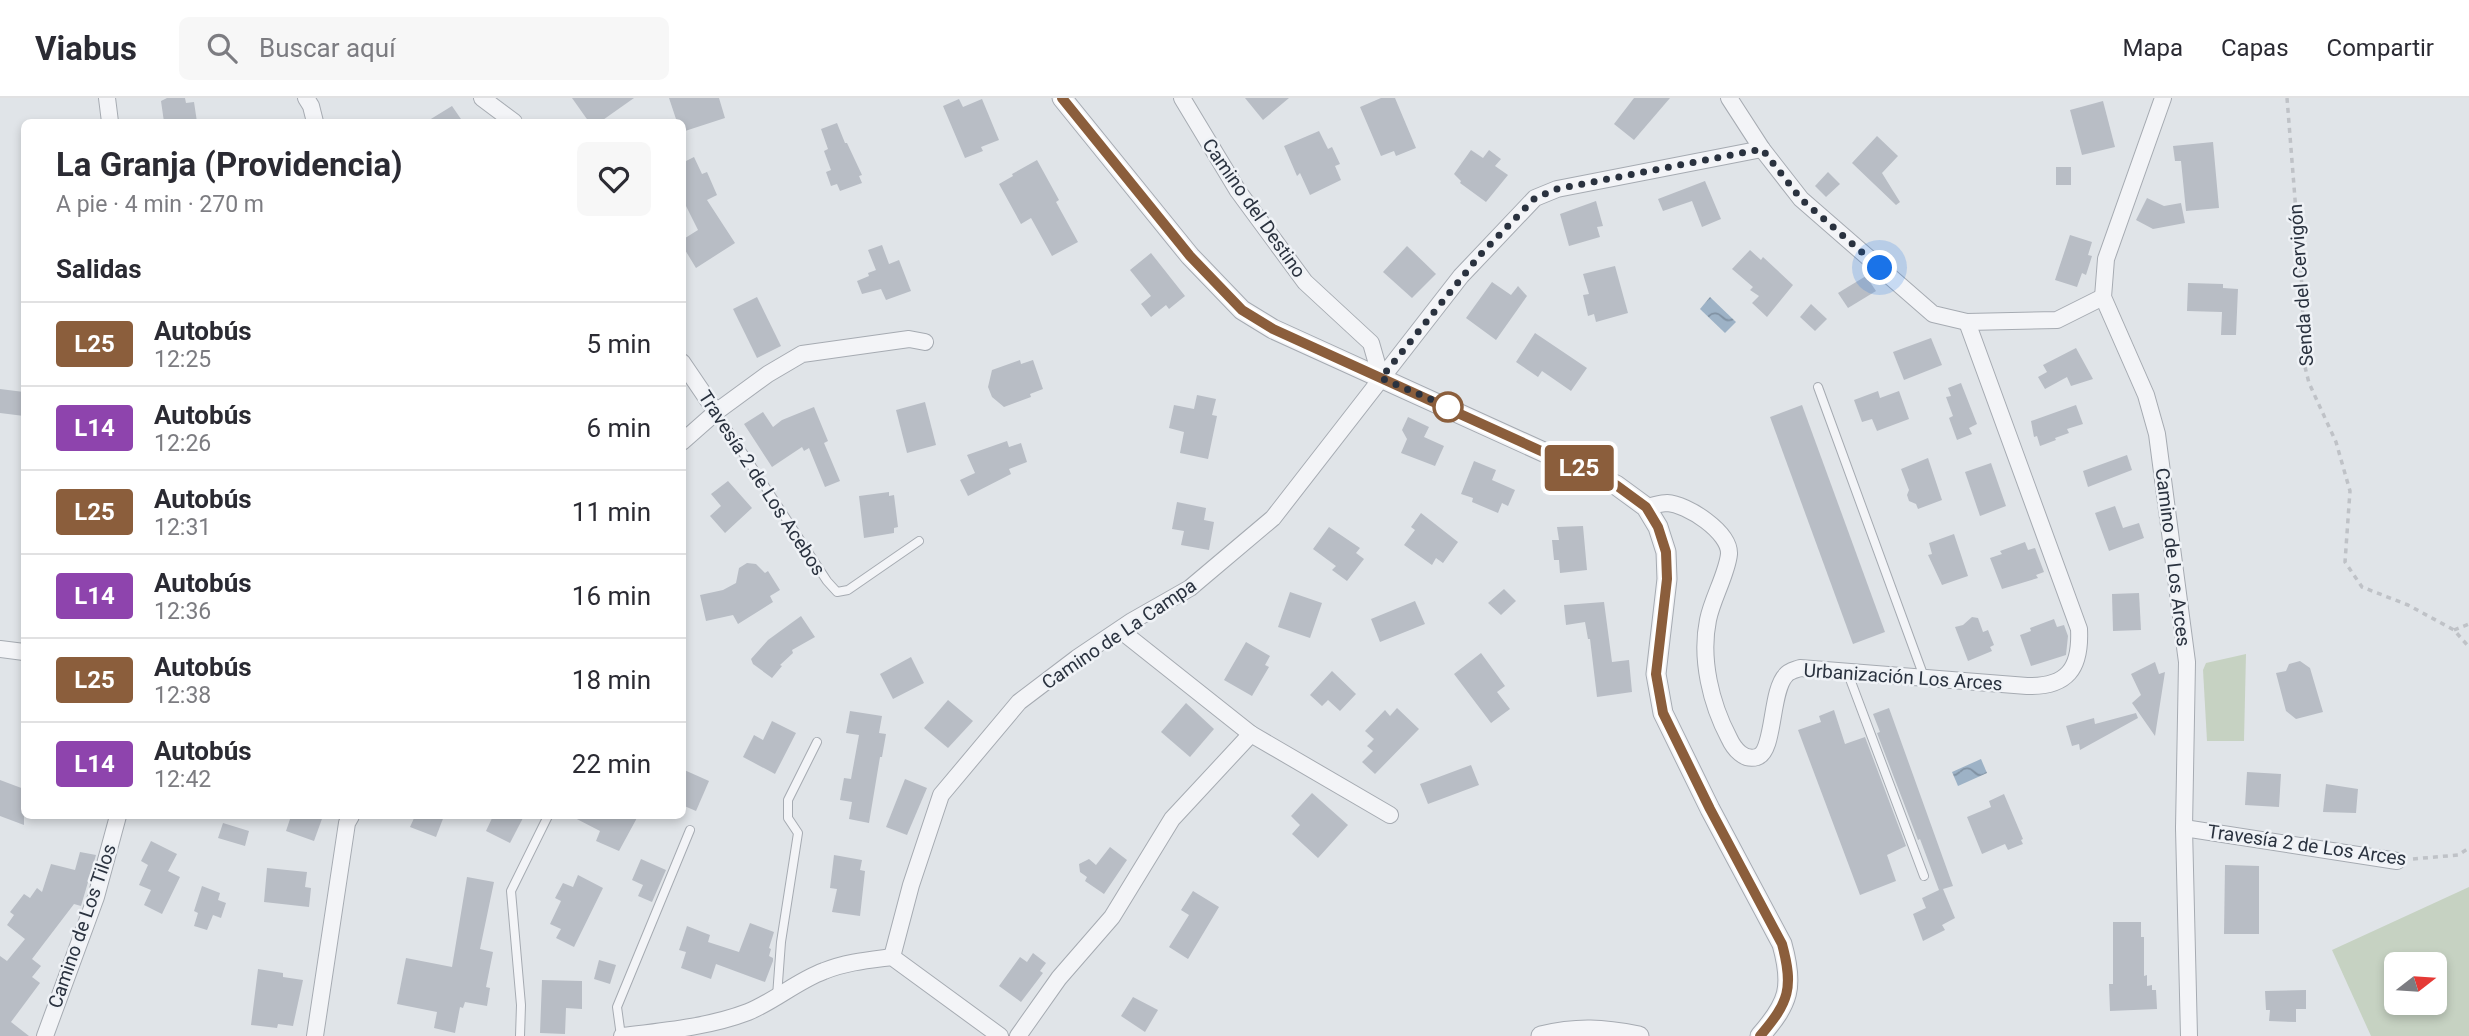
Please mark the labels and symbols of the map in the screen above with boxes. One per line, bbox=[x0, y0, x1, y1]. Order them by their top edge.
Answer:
street label: Camino del Destino bbox=[1197, 134, 1311, 282]
street label: Senda del Cervigón bbox=[2284, 203, 2318, 367]
your location bbox=[1862, 250, 1897, 285]
street label: Travesía 2 de Los Acebos bbox=[694, 386, 830, 580]
unlabelled marker bbox=[1433, 392, 1463, 422]
line badge: L25 bbox=[1539, 445, 1619, 491]
street label: Camino de Los Arces bbox=[2151, 466, 2195, 648]
street label: Camino de La Campa bbox=[1037, 574, 1201, 694]
street label: Urbanización Los Arces bbox=[1803, 659, 2003, 695]
street label: Travesía 2 de Los Arces bbox=[2206, 820, 2408, 870]
street label: Camino de Los Tilos bbox=[43, 841, 121, 1011]
north arrow bbox=[2384, 952, 2446, 1015]

